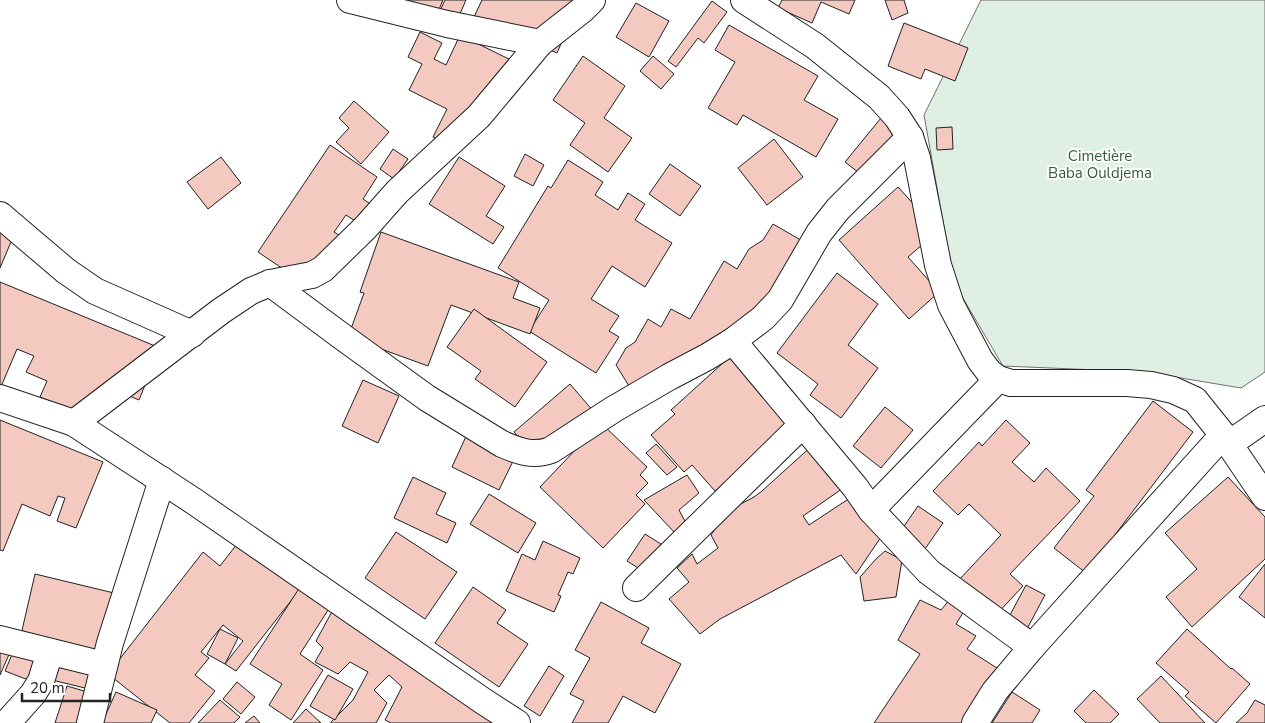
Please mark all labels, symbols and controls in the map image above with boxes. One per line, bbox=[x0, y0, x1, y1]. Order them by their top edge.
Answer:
park label: Cimetière Baba Ouldjema bbox=[1048, 146, 1152, 183]
scale bar bbox=[22, 670, 110, 702]
text: 20 m bbox=[30, 678, 65, 698]

